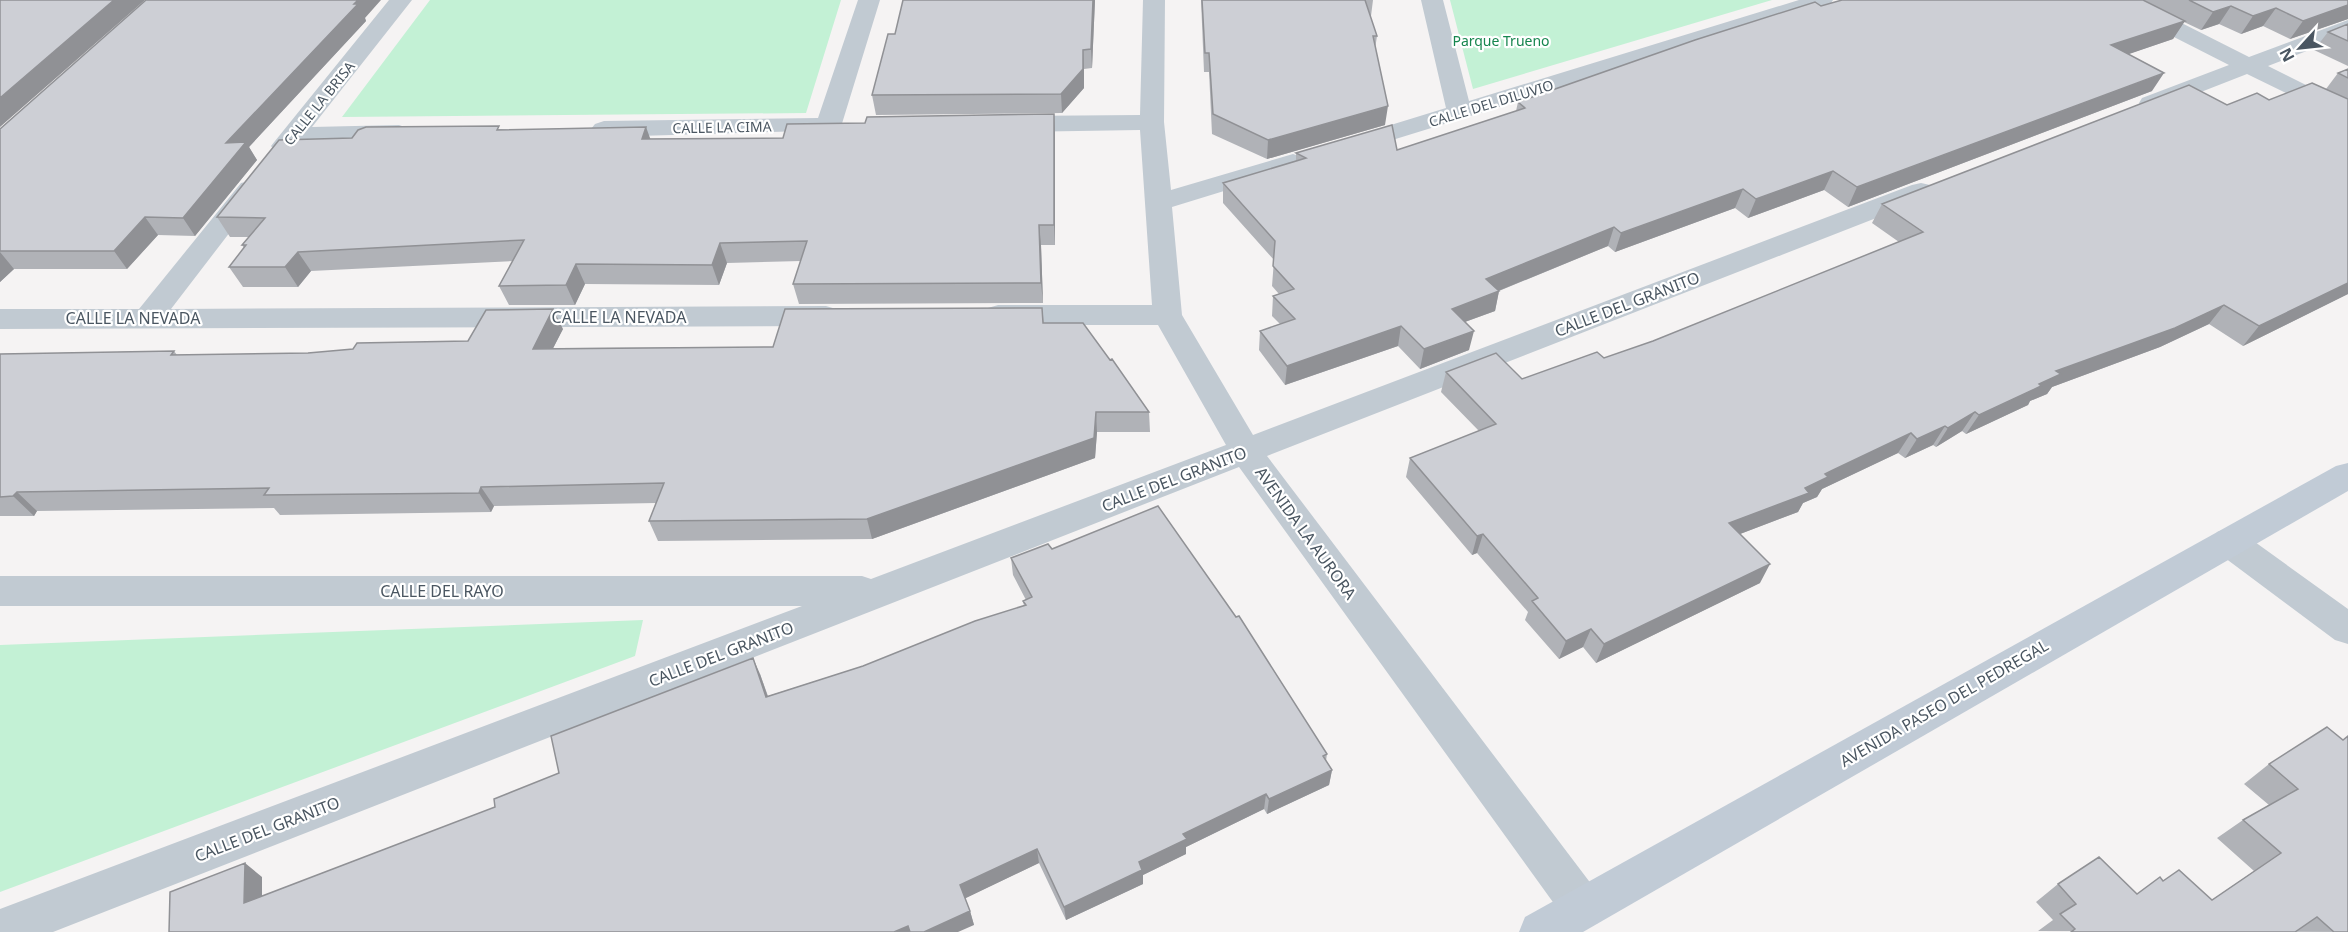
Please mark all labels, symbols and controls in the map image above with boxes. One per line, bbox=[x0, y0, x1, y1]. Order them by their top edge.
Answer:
north arrow bbox=[2270, 18, 2330, 78]
park label: Parque Trueno bbox=[1452, 31, 1550, 50]
text: N bbox=[2274, 44, 2299, 66]
street label: CALLE LA BRISA bbox=[279, 57, 359, 149]
street label: CALLE DEL DILUVIO bbox=[1426, 75, 1556, 131]
street label: CALLE LA CIMA bbox=[672, 117, 772, 137]
street label: CALLE DEL GRANITO bbox=[1551, 266, 1703, 342]
street label: CALLE LA NEVADA bbox=[552, 306, 687, 328]
street label: CALLE LA NEVADA bbox=[66, 307, 201, 329]
street label: CALLE DEL GRANITO bbox=[1098, 441, 1250, 517]
street label: AVENIDA LA AURORA bbox=[1250, 462, 1362, 604]
street label: CALLE DEL RAYO bbox=[380, 580, 504, 602]
street label: CALLE DEL GRANITO bbox=[645, 616, 797, 692]
street label: AVENIDA PASEO DEL PEDREGAL bbox=[1836, 634, 2052, 772]
street label: CALLE DEL GRANITO bbox=[191, 791, 343, 867]

